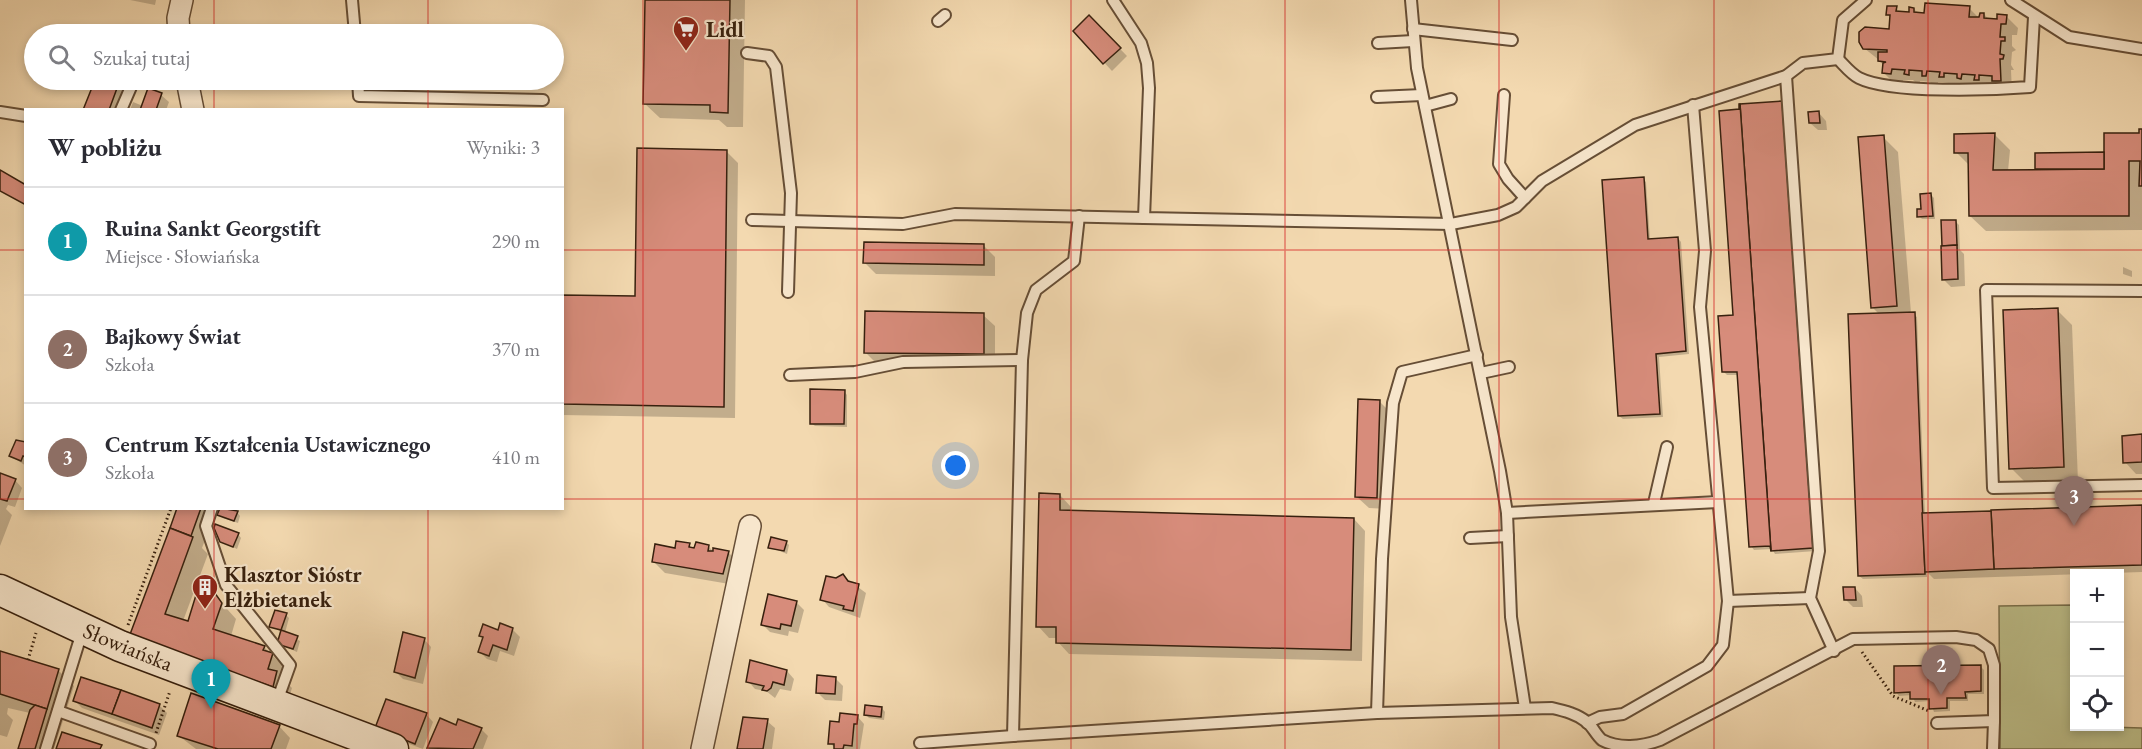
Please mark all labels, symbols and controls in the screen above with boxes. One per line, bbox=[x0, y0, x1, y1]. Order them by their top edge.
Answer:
supermarket icon: Lidl bbox=[671, 14, 701, 52]
place label: Lidl bbox=[706, 15, 744, 44]
search box bbox=[24, 24, 564, 90]
icon: search bbox=[45, 41, 78, 74]
text: Szukaj tutaj bbox=[93, 43, 190, 72]
text: W pobliżu bbox=[48, 130, 162, 164]
text: Wyniki: 3 bbox=[467, 134, 540, 160]
text: Ruina Sankt Georgstift bbox=[105, 214, 321, 243]
text: 1 bbox=[62, 228, 73, 254]
text: 290 m bbox=[492, 228, 540, 254]
text: Miejsce · Słowiańska bbox=[105, 243, 260, 269]
text: Bajkowy Świat bbox=[105, 322, 241, 351]
text: 2 bbox=[62, 336, 73, 362]
text: 370 m bbox=[492, 336, 540, 362]
text: Szkoła bbox=[105, 351, 154, 377]
text: Centrum Kształcenia Ustawicznego bbox=[105, 430, 431, 459]
text: 3 bbox=[62, 444, 73, 470]
text: 410 m bbox=[492, 444, 540, 470]
your location bbox=[941, 451, 970, 480]
text: Szkoła bbox=[105, 459, 154, 485]
pin: 3 bbox=[2054, 476, 2094, 526]
place label: Klasztor Sióstr Elżbietanek bbox=[224, 560, 362, 614]
map controls bbox=[2070, 569, 2124, 731]
button: + bbox=[2070, 569, 2124, 623]
building icon: Klasztor Sióstr Elżbietanek bbox=[190, 572, 220, 610]
street label: Słowiańska bbox=[79, 616, 177, 678]
button: − bbox=[2070, 623, 2124, 677]
pin: 2 bbox=[1922, 646, 1960, 695]
pin: 1 bbox=[192, 660, 230, 709]
button: locate bbox=[2070, 677, 2124, 731]

